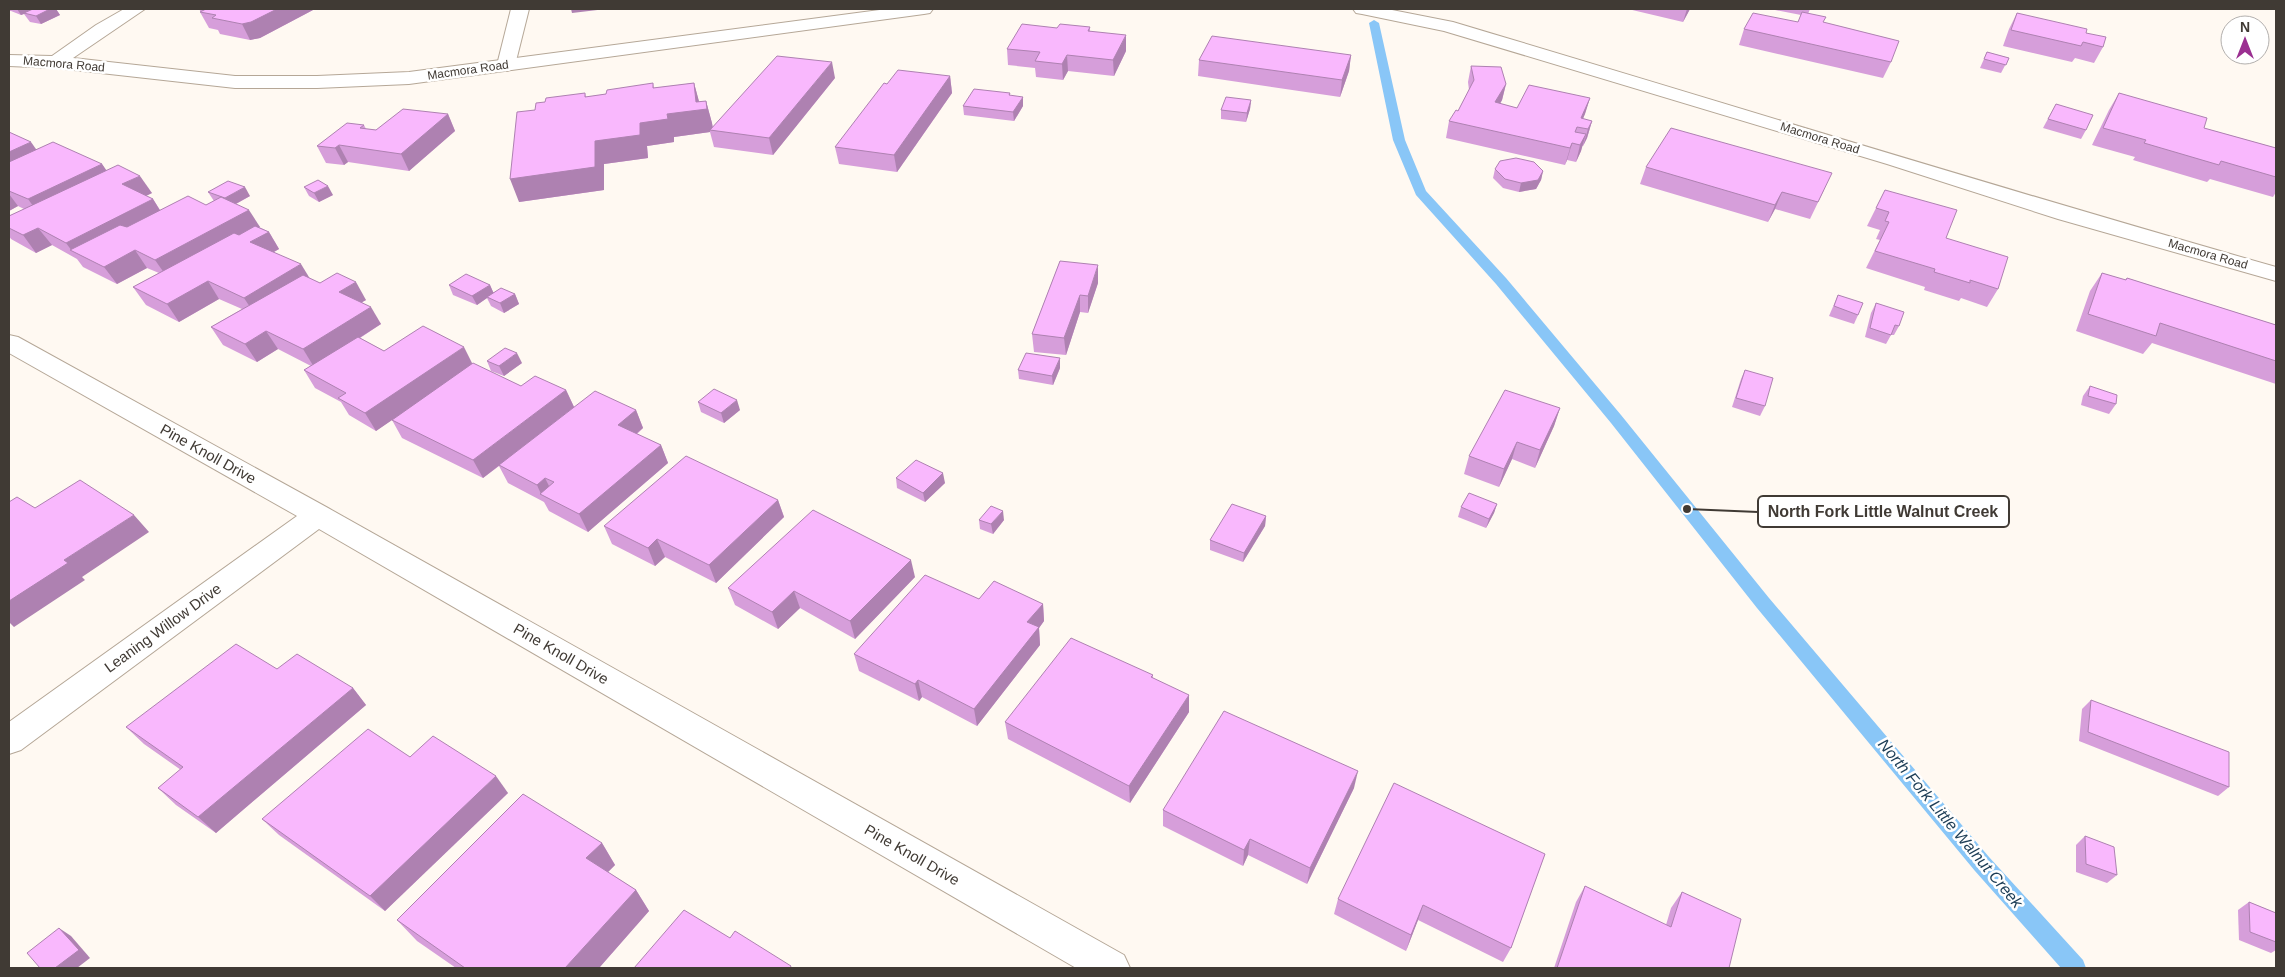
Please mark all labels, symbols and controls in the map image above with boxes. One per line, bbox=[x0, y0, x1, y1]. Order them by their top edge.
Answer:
north arrow bbox=[2220, 15, 2270, 65]
text: N bbox=[2240, 19, 2250, 35]
street label: Macmora Road bbox=[23, 53, 105, 75]
street label: Macmora Road bbox=[426, 57, 510, 83]
street label: Macmora Road bbox=[1779, 119, 1861, 157]
street label: Macmora Road bbox=[2167, 236, 2249, 272]
street label: Pine Knoll Drive bbox=[157, 420, 259, 487]
callout: North Fork Little Walnut Creek bbox=[1758, 496, 2009, 527]
text: North Fork Little Walnut Creek bbox=[1768, 503, 1998, 520]
street label: Leaning Willow Drive bbox=[101, 580, 224, 676]
street label: Pine Knoll Drive bbox=[511, 620, 612, 688]
water label: North Fork Little Walnut Creek bbox=[1875, 736, 2027, 912]
street label: Pine Knoll Drive bbox=[862, 821, 963, 889]

